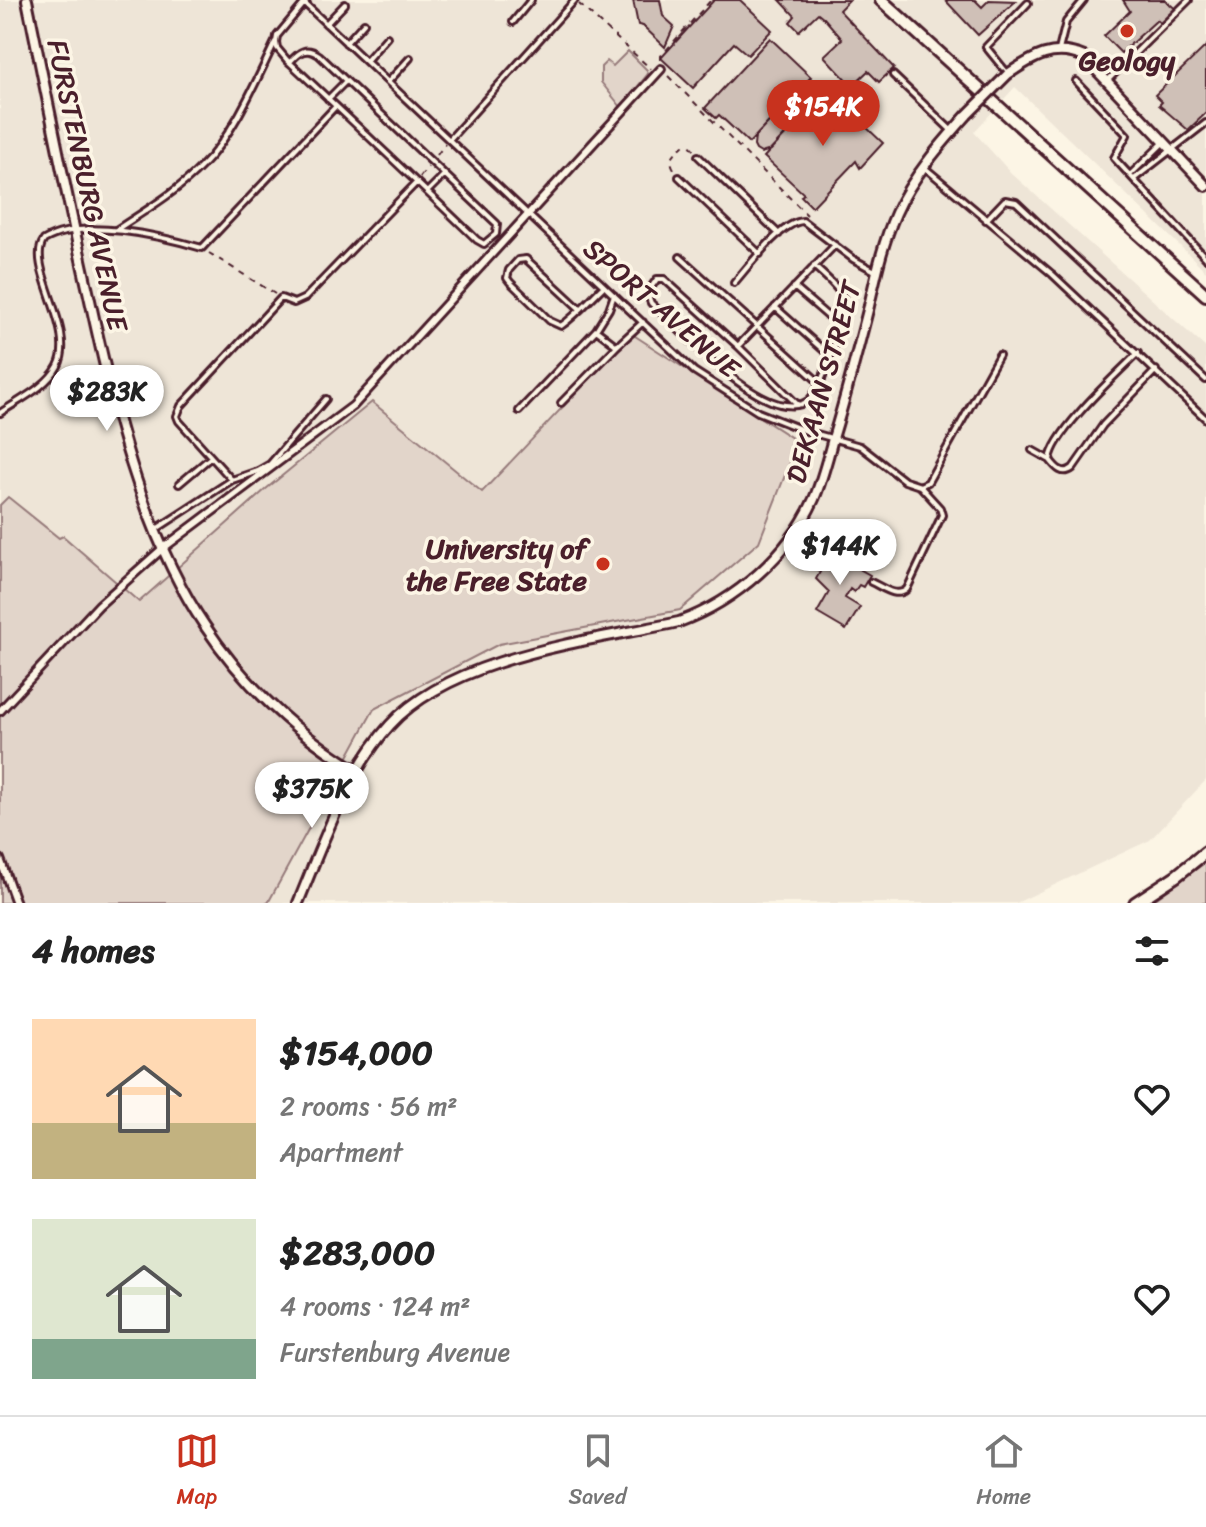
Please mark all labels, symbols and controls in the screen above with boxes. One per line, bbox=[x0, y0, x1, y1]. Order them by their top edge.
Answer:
marker: Geology bbox=[1118, 22, 1136, 40]
street label: FURSTENBURG AVENUE bbox=[33, 35, 143, 337]
place label: Geology bbox=[1079, 36, 1176, 85]
pin: $154K bbox=[767, 80, 879, 148]
text: $154K bbox=[785, 83, 861, 129]
street label: SPORT AVENUE bbox=[572, 226, 753, 392]
street label: DEKAAN STREET bbox=[771, 274, 876, 489]
pin: $283K bbox=[51, 365, 163, 433]
text: $283K bbox=[68, 368, 146, 414]
pin: $144K bbox=[784, 519, 896, 587]
text: $144K bbox=[802, 522, 878, 568]
place label: University of the Free State bbox=[406, 524, 592, 605]
marker: University of the Free State bbox=[594, 555, 612, 573]
pin: $375K bbox=[256, 762, 368, 830]
text: $375K bbox=[273, 765, 351, 811]
text: 4 homes bbox=[32, 921, 155, 981]
icon: filters bbox=[1130, 929, 1174, 973]
text: $154,000 bbox=[280, 1023, 433, 1083]
icon: home bbox=[96, 1051, 192, 1147]
icon: heart bbox=[1130, 1077, 1174, 1121]
text: 2 rooms · 56 m² bbox=[280, 1083, 458, 1129]
text: Apartment bbox=[280, 1129, 403, 1175]
text: $283,000 bbox=[280, 1223, 435, 1283]
icon: home bbox=[96, 1251, 192, 1347]
icon: heart bbox=[1130, 1277, 1174, 1321]
text: 4 rooms · 124 m² bbox=[280, 1283, 471, 1329]
text: Furstenburg Avenue bbox=[280, 1329, 510, 1375]
tab: Map bbox=[175, 1429, 219, 1516]
tab: Saved bbox=[569, 1429, 627, 1516]
tab: Home bbox=[976, 1429, 1031, 1516]

